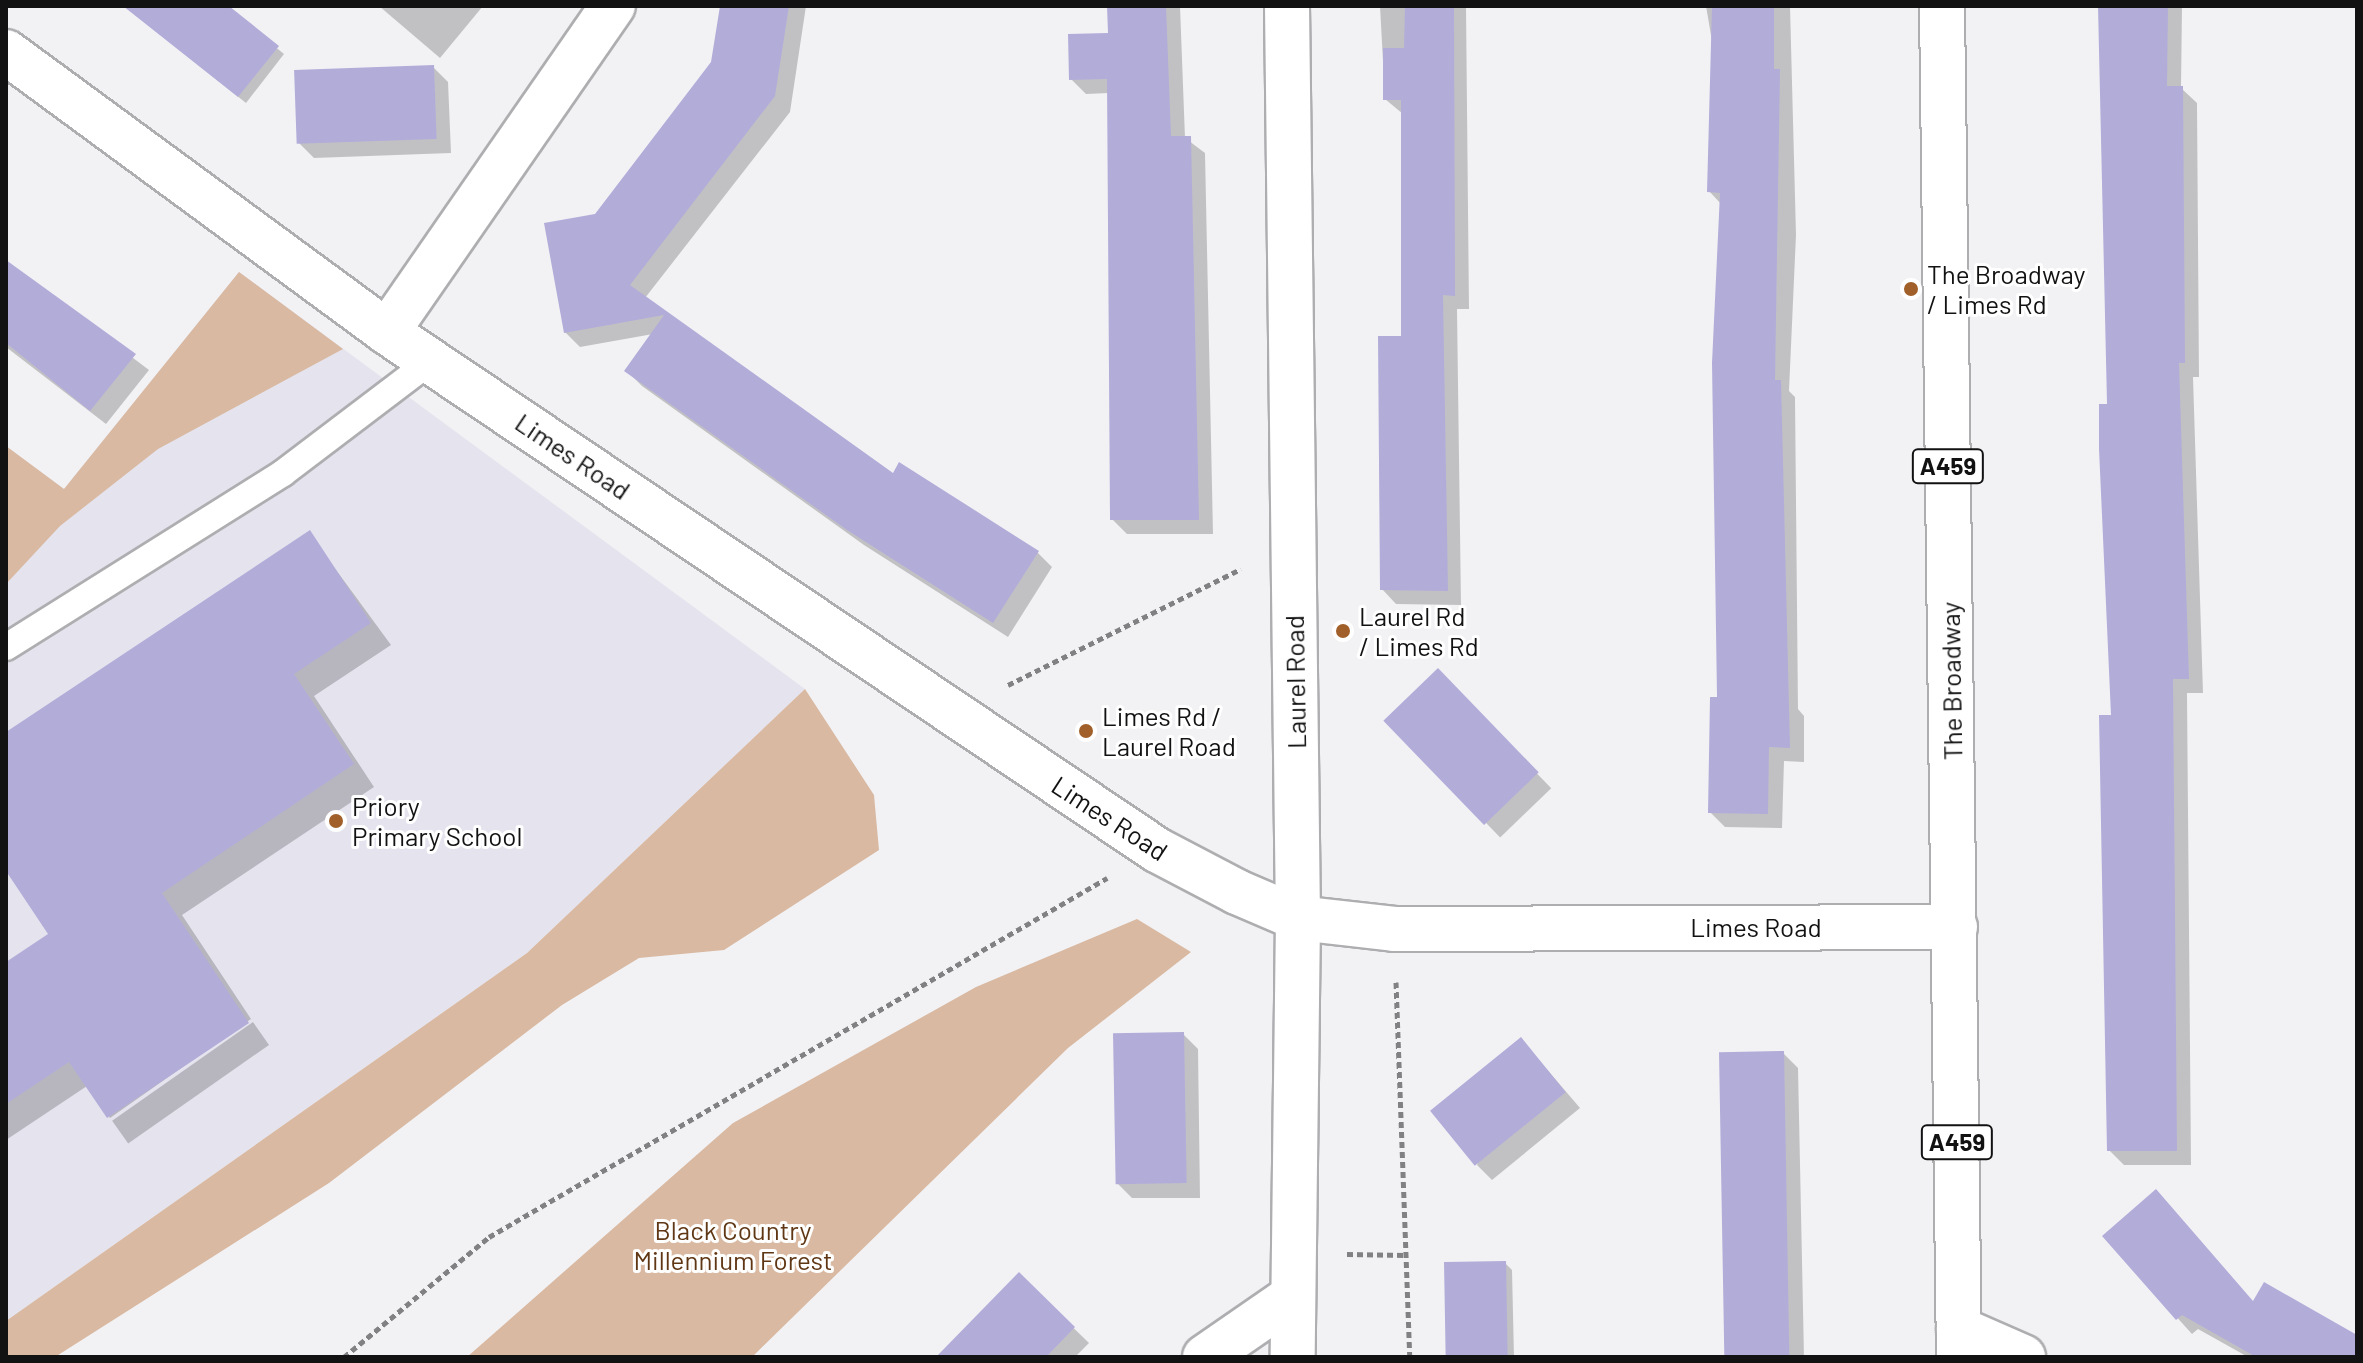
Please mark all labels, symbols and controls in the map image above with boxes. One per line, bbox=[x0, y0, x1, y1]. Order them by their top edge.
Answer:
place label: The Broadway / Limes Rd bbox=[1927, 258, 2086, 320]
marker: The Broadway / Limes Rd bbox=[1902, 280, 1920, 298]
street label: Limes Road bbox=[510, 406, 636, 506]
road number: A459 bbox=[1910, 446, 1986, 486]
place label: Laurel Rd / Limes Rd bbox=[1359, 600, 1479, 662]
street label: The Broadway bbox=[1934, 601, 1968, 761]
street label: Laurel Road bbox=[1278, 615, 1312, 749]
marker: Laurel Rd / Limes Rd bbox=[1334, 622, 1352, 640]
place label: Limes Rd / Laurel Road bbox=[1102, 700, 1236, 762]
marker: Limes Rd / Laurel Road bbox=[1077, 722, 1095, 740]
street label: Limes Road bbox=[1046, 769, 1174, 867]
place label: Priory Primary School bbox=[352, 790, 523, 852]
marker: Priory Primary School bbox=[327, 812, 345, 830]
street label: Limes Road bbox=[1690, 911, 1822, 943]
road number: A459 bbox=[1919, 1122, 1995, 1162]
park label: Black Country Millennium Forest bbox=[633, 1214, 833, 1276]

